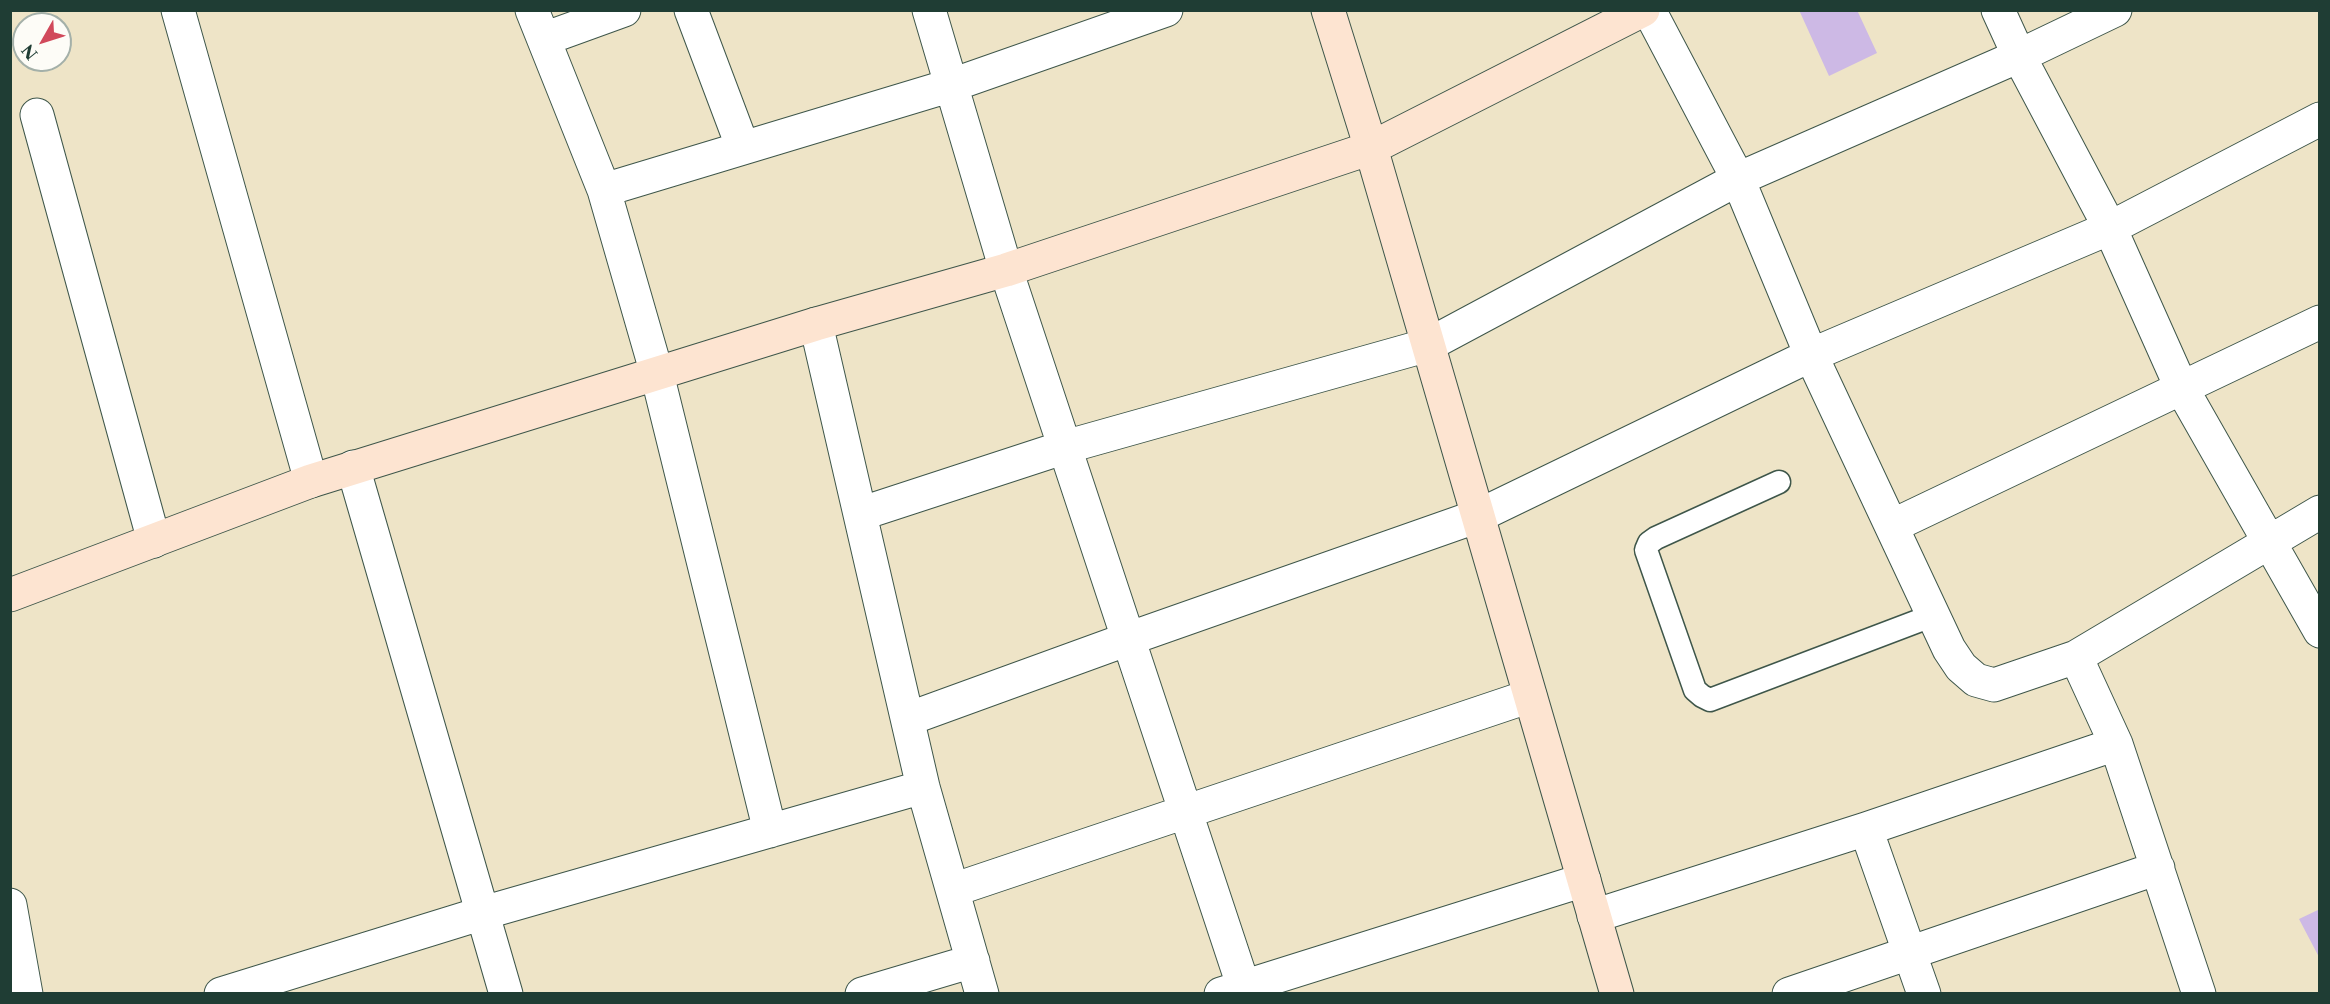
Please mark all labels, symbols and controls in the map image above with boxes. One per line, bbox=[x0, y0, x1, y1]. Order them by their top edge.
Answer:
north arrow bbox=[12, 12, 72, 72]
text: N bbox=[17, 40, 42, 64]

